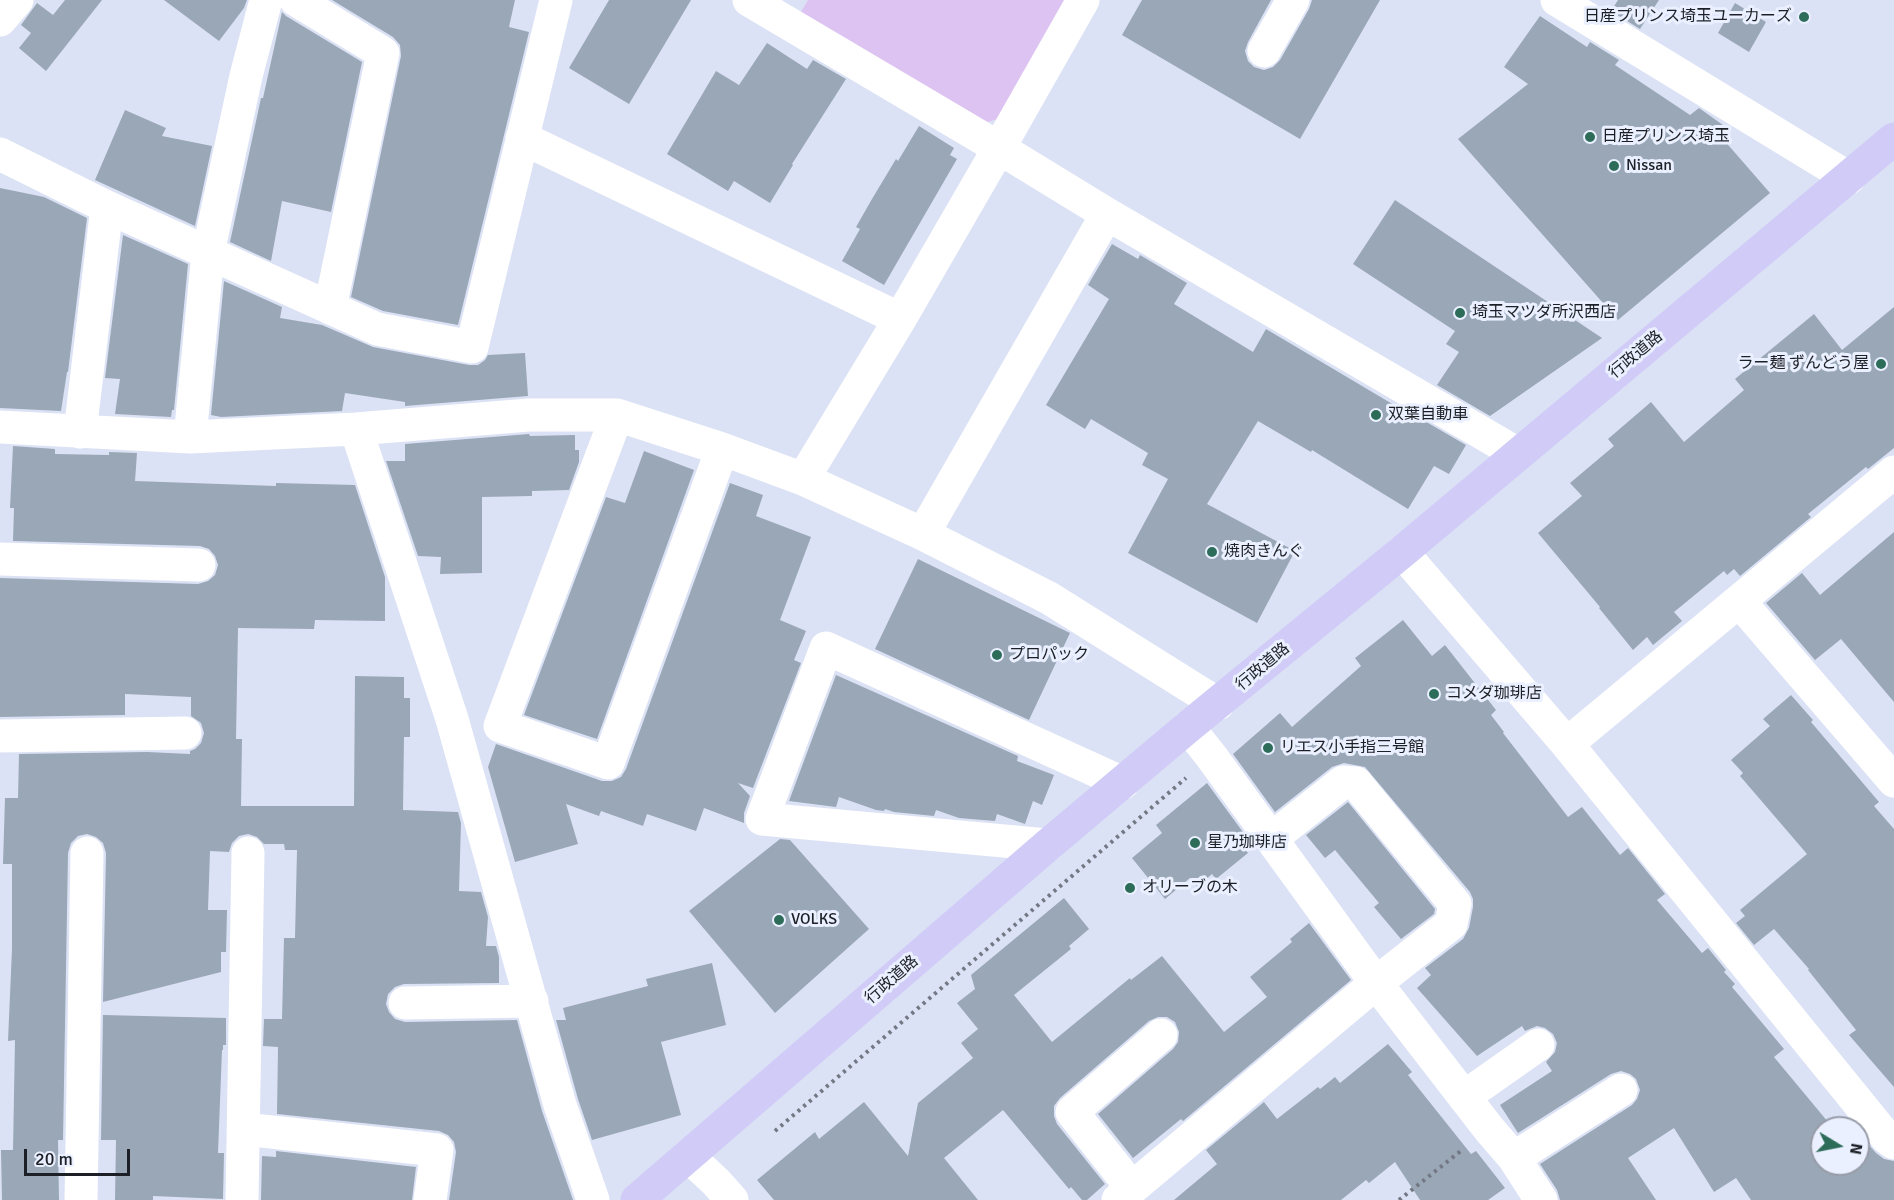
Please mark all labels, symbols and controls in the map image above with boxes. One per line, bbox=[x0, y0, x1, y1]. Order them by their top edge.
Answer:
place label: 日産プリンス埼玉ユーカーズ bbox=[1584, 7, 1792, 27]
marker: 日産プリンス埼玉ユーカーズ bbox=[1797, 10, 1811, 24]
place label: 日産プリンス埼玉 bbox=[1602, 127, 1730, 147]
marker: 日産プリンス埼玉 bbox=[1583, 130, 1597, 144]
place label: Nissan bbox=[1626, 156, 1672, 176]
marker: Nissan bbox=[1607, 159, 1621, 173]
place label: 埼玉マツダ所沢西店 bbox=[1472, 303, 1616, 323]
marker: 埼玉マツダ所沢西店 bbox=[1453, 306, 1467, 320]
street label: 行政道路 bbox=[1605, 327, 1667, 383]
place label: ラー麺 ずんどう屋 bbox=[1737, 354, 1869, 374]
marker: ラー麺 ずんどう屋 bbox=[1874, 357, 1888, 371]
place label: 双葉自動車 bbox=[1388, 405, 1468, 425]
marker: 双葉自動車 bbox=[1369, 408, 1383, 422]
place label: 焼肉きんぐ bbox=[1224, 542, 1304, 562]
marker: 焼肉きんぐ bbox=[1205, 545, 1219, 559]
street label: 行政道路 bbox=[1232, 639, 1294, 695]
place label: プロパック bbox=[1009, 645, 1089, 665]
marker: プロパック bbox=[990, 648, 1004, 662]
place label: コメダ珈琲店 bbox=[1446, 684, 1542, 704]
marker: コメダ珈琲店 bbox=[1427, 687, 1441, 701]
place label: リエス小手指三号館 bbox=[1280, 738, 1424, 758]
marker: リエス小手指三号館 bbox=[1261, 741, 1275, 755]
place label: 星乃珈琲店 bbox=[1207, 833, 1287, 853]
marker: 星乃珈琲店 bbox=[1188, 836, 1202, 850]
place label: オリーブの木 bbox=[1142, 878, 1238, 898]
marker: オリーブの木 bbox=[1123, 881, 1137, 895]
place label: VOLKS bbox=[791, 910, 837, 930]
marker: VOLKS bbox=[772, 913, 786, 927]
street label: 行政道路 bbox=[862, 952, 922, 1008]
north arrow bbox=[1810, 1116, 1870, 1176]
scale bar bbox=[27, 1137, 134, 1175]
text: N bbox=[1845, 1142, 1867, 1156]
text: 20 m bbox=[35, 1148, 73, 1170]

